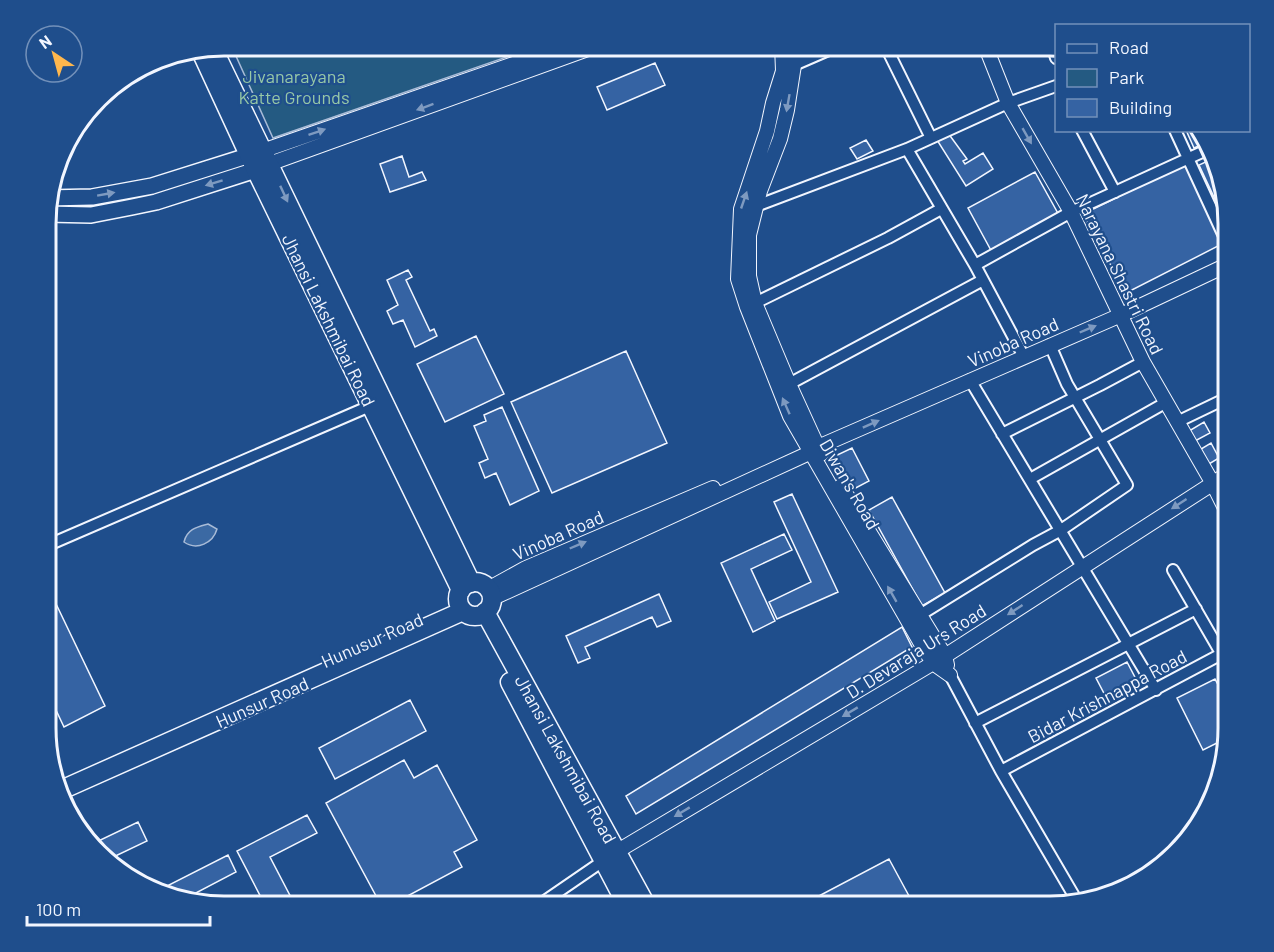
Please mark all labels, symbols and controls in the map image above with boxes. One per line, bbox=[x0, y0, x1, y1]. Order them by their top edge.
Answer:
north arrow bbox=[24, 24, 84, 84]
legend bbox=[1055, 24, 1250, 132]
text: N bbox=[35, 31, 55, 52]
text: Road bbox=[1109, 36, 1149, 58]
park label: Jivanarayana Katte Grounds bbox=[238, 65, 350, 108]
text: Park bbox=[1109, 66, 1144, 88]
one-way arrow bbox=[783, 94, 792, 113]
text: Building bbox=[1109, 96, 1172, 118]
one-way arrow bbox=[416, 103, 434, 112]
one-way arrow bbox=[308, 126, 326, 136]
one-way arrow bbox=[1022, 128, 1033, 144]
one-way arrow bbox=[205, 179, 223, 188]
one-way arrow bbox=[279, 185, 288, 202]
one-way arrow bbox=[96, 190, 115, 199]
street label: Narayana Shastri Road bbox=[1072, 190, 1168, 358]
one-way arrow bbox=[740, 191, 750, 209]
street label: Jhansi Lakshmibai Road bbox=[278, 230, 380, 410]
street label: Vinoba Road bbox=[964, 312, 1062, 372]
one-way arrow bbox=[1079, 324, 1097, 333]
one-way arrow bbox=[781, 397, 791, 415]
one-way arrow bbox=[862, 419, 879, 428]
street label: Diwan's Road bbox=[815, 435, 885, 533]
one-way arrow bbox=[1171, 498, 1187, 509]
street label: Vinoba Road bbox=[509, 505, 607, 565]
one-way arrow bbox=[569, 540, 587, 549]
one-way arrow bbox=[887, 585, 897, 602]
street label: D. Devaraja Urs Road bbox=[842, 599, 990, 703]
one-way arrow bbox=[1008, 604, 1024, 616]
street label: Hunusur Road bbox=[318, 608, 426, 672]
street label: Bidar Krishnappa Road bbox=[1024, 645, 1190, 747]
street label: Jhansi Lakshmibai Road bbox=[511, 671, 621, 847]
street label: Hunsur Road bbox=[212, 672, 312, 732]
one-way arrow bbox=[842, 707, 858, 718]
one-way arrow bbox=[673, 807, 690, 817]
scale bar bbox=[27, 889, 210, 927]
text: 100 m bbox=[36, 898, 81, 920]

